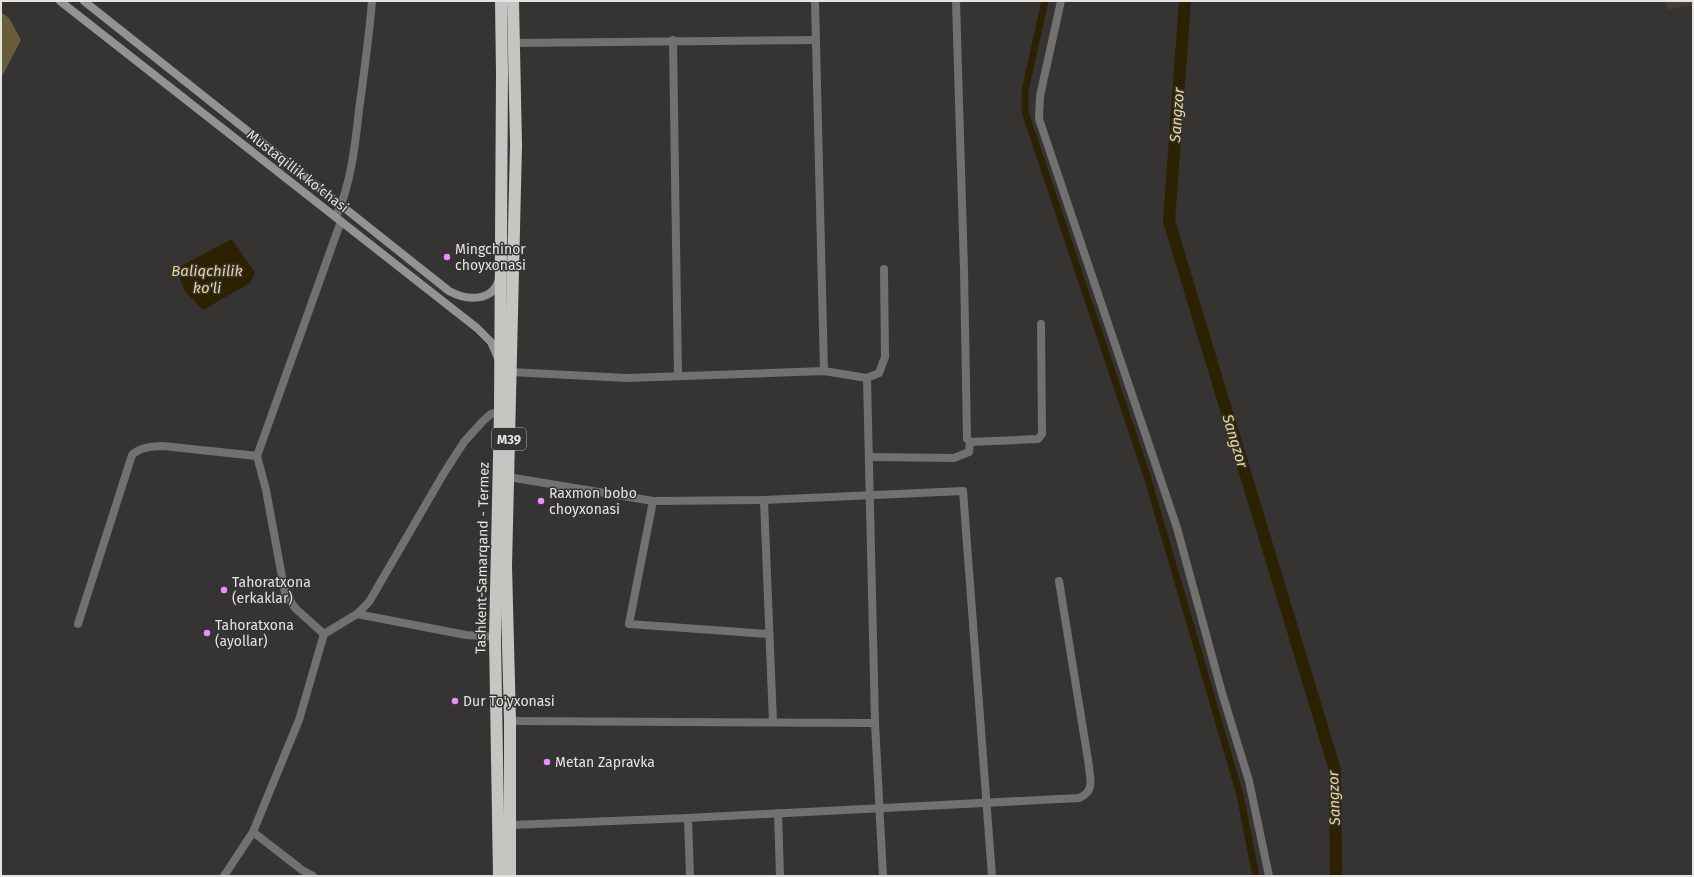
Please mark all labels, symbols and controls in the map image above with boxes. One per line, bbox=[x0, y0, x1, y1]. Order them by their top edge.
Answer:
water label: Sangzor bbox=[1166, 86, 1188, 144]
street label: Mustaqillik ko’chasi bbox=[243, 126, 352, 216]
place label: Mingchinor choyxonasi bbox=[455, 241, 526, 274]
marker: Mingchinor choyxonasi bbox=[442, 252, 452, 262]
water label: Baliqchilik ko'li bbox=[171, 262, 243, 297]
water label: Sangzor bbox=[1218, 411, 1252, 471]
road number: M39 bbox=[492, 428, 526, 450]
street label: Tashkent-Samarqand - Termez bbox=[472, 462, 493, 654]
place label: Raxmon bobo choyxonasi bbox=[549, 485, 637, 518]
marker: Raxmon bobo choyxonasi bbox=[536, 496, 546, 506]
place label: Tahoratxona (erkaklar) bbox=[232, 574, 311, 607]
marker: Tahoratxona (erkaklar) bbox=[219, 585, 229, 595]
place label: Tahoratxona (ayollar) bbox=[215, 617, 294, 650]
marker: Tahoratxona (ayollar) bbox=[202, 628, 212, 638]
place label: Dur To'yxonasi bbox=[463, 693, 555, 710]
marker: Dur To'yxonasi bbox=[450, 696, 460, 706]
place label: Metan Zapravka bbox=[555, 754, 655, 771]
marker: Metan Zapravka bbox=[542, 757, 552, 767]
water label: Sangzor bbox=[1324, 769, 1344, 827]

